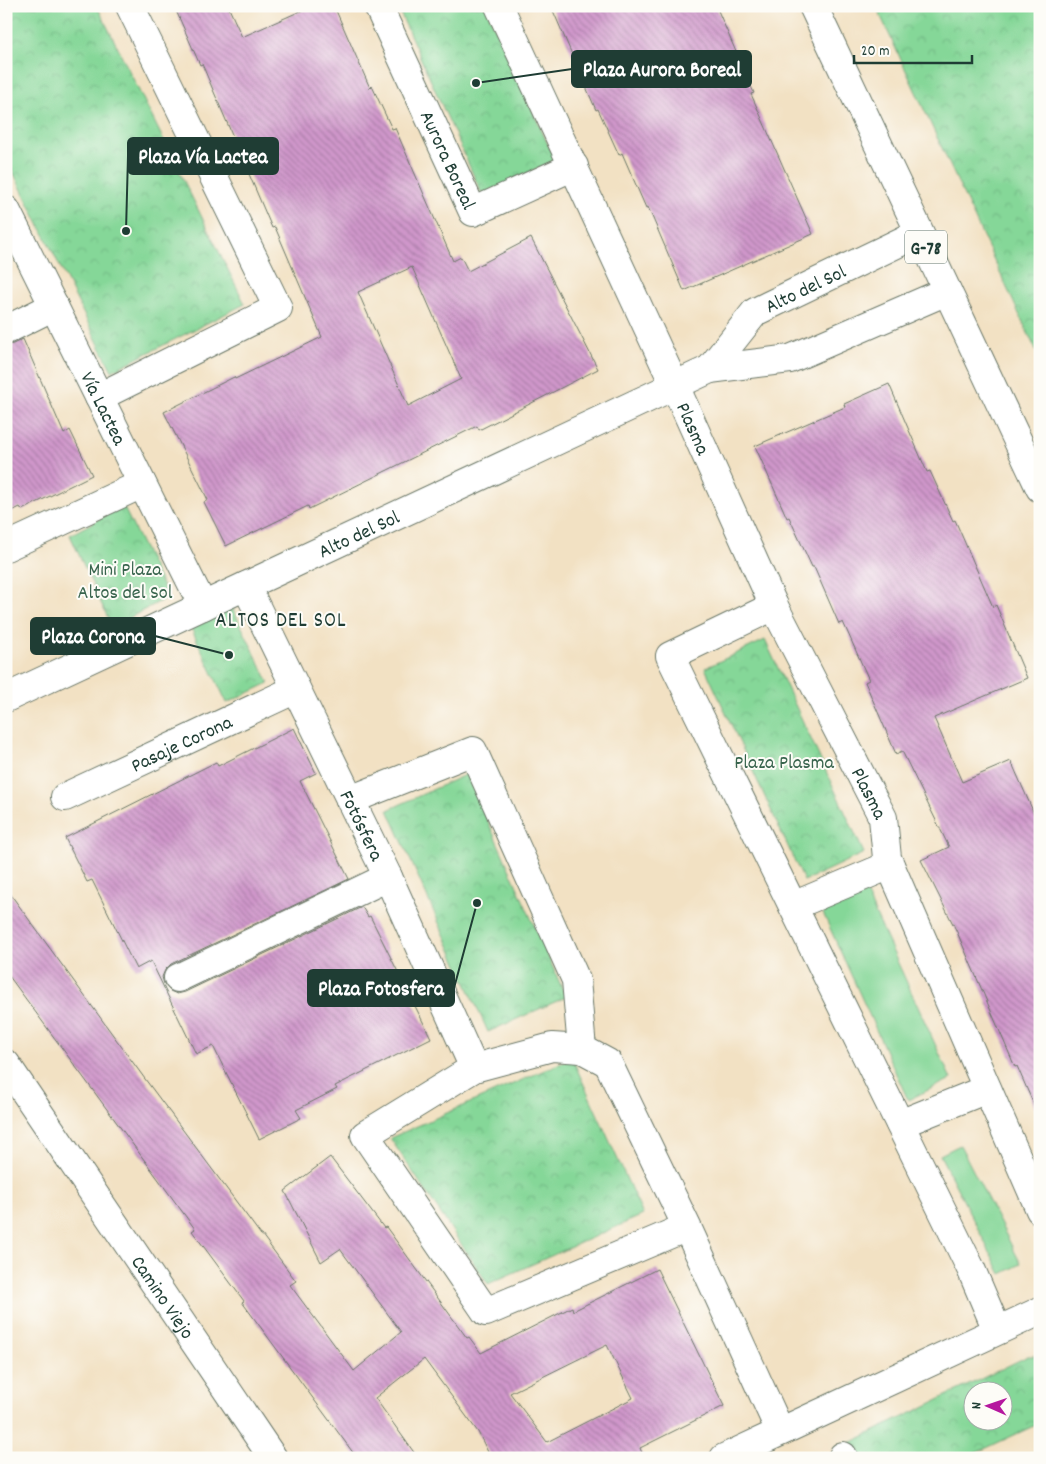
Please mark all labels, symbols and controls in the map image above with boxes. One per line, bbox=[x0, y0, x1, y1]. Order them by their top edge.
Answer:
scale bar bbox=[854, 32, 971, 64]
text: 20 m bbox=[861, 41, 889, 63]
callout: Plaza Aurora Boreal bbox=[572, 51, 751, 87]
text: Plaza Aurora Boreal bbox=[583, 57, 742, 87]
street label: Aurora Boreal bbox=[411, 107, 481, 215]
callout: Plaza Vía Lactea bbox=[128, 138, 278, 174]
text: Plaza Vía Lactea bbox=[138, 144, 269, 174]
road number: G-78 bbox=[905, 230, 947, 264]
street label: Alto del Sol bbox=[761, 259, 852, 322]
street label: Vía Lactea bbox=[72, 368, 132, 451]
street label: Plasma bbox=[667, 399, 716, 461]
street label: Alto del Sol bbox=[315, 505, 405, 567]
park label: Mini Plaza Altos del Sol bbox=[78, 557, 173, 608]
district label: ALTOS DEL SOL bbox=[215, 607, 347, 637]
callout: Plaza Corona bbox=[31, 618, 155, 654]
text: Plaza Corona bbox=[41, 624, 146, 654]
street label: Pasaje Corona bbox=[127, 710, 238, 781]
park label: Plaza Plasma bbox=[734, 750, 834, 778]
street label: Plasma bbox=[842, 763, 893, 825]
street label: Fotósfera bbox=[331, 786, 389, 867]
callout: Plaza Fotosfera bbox=[308, 970, 454, 1006]
text: Plaza Fotosfera bbox=[318, 976, 445, 1006]
street label: Camino Viejo bbox=[123, 1251, 200, 1346]
north arrow bbox=[964, 1382, 1014, 1432]
text: N bbox=[967, 1402, 987, 1409]

